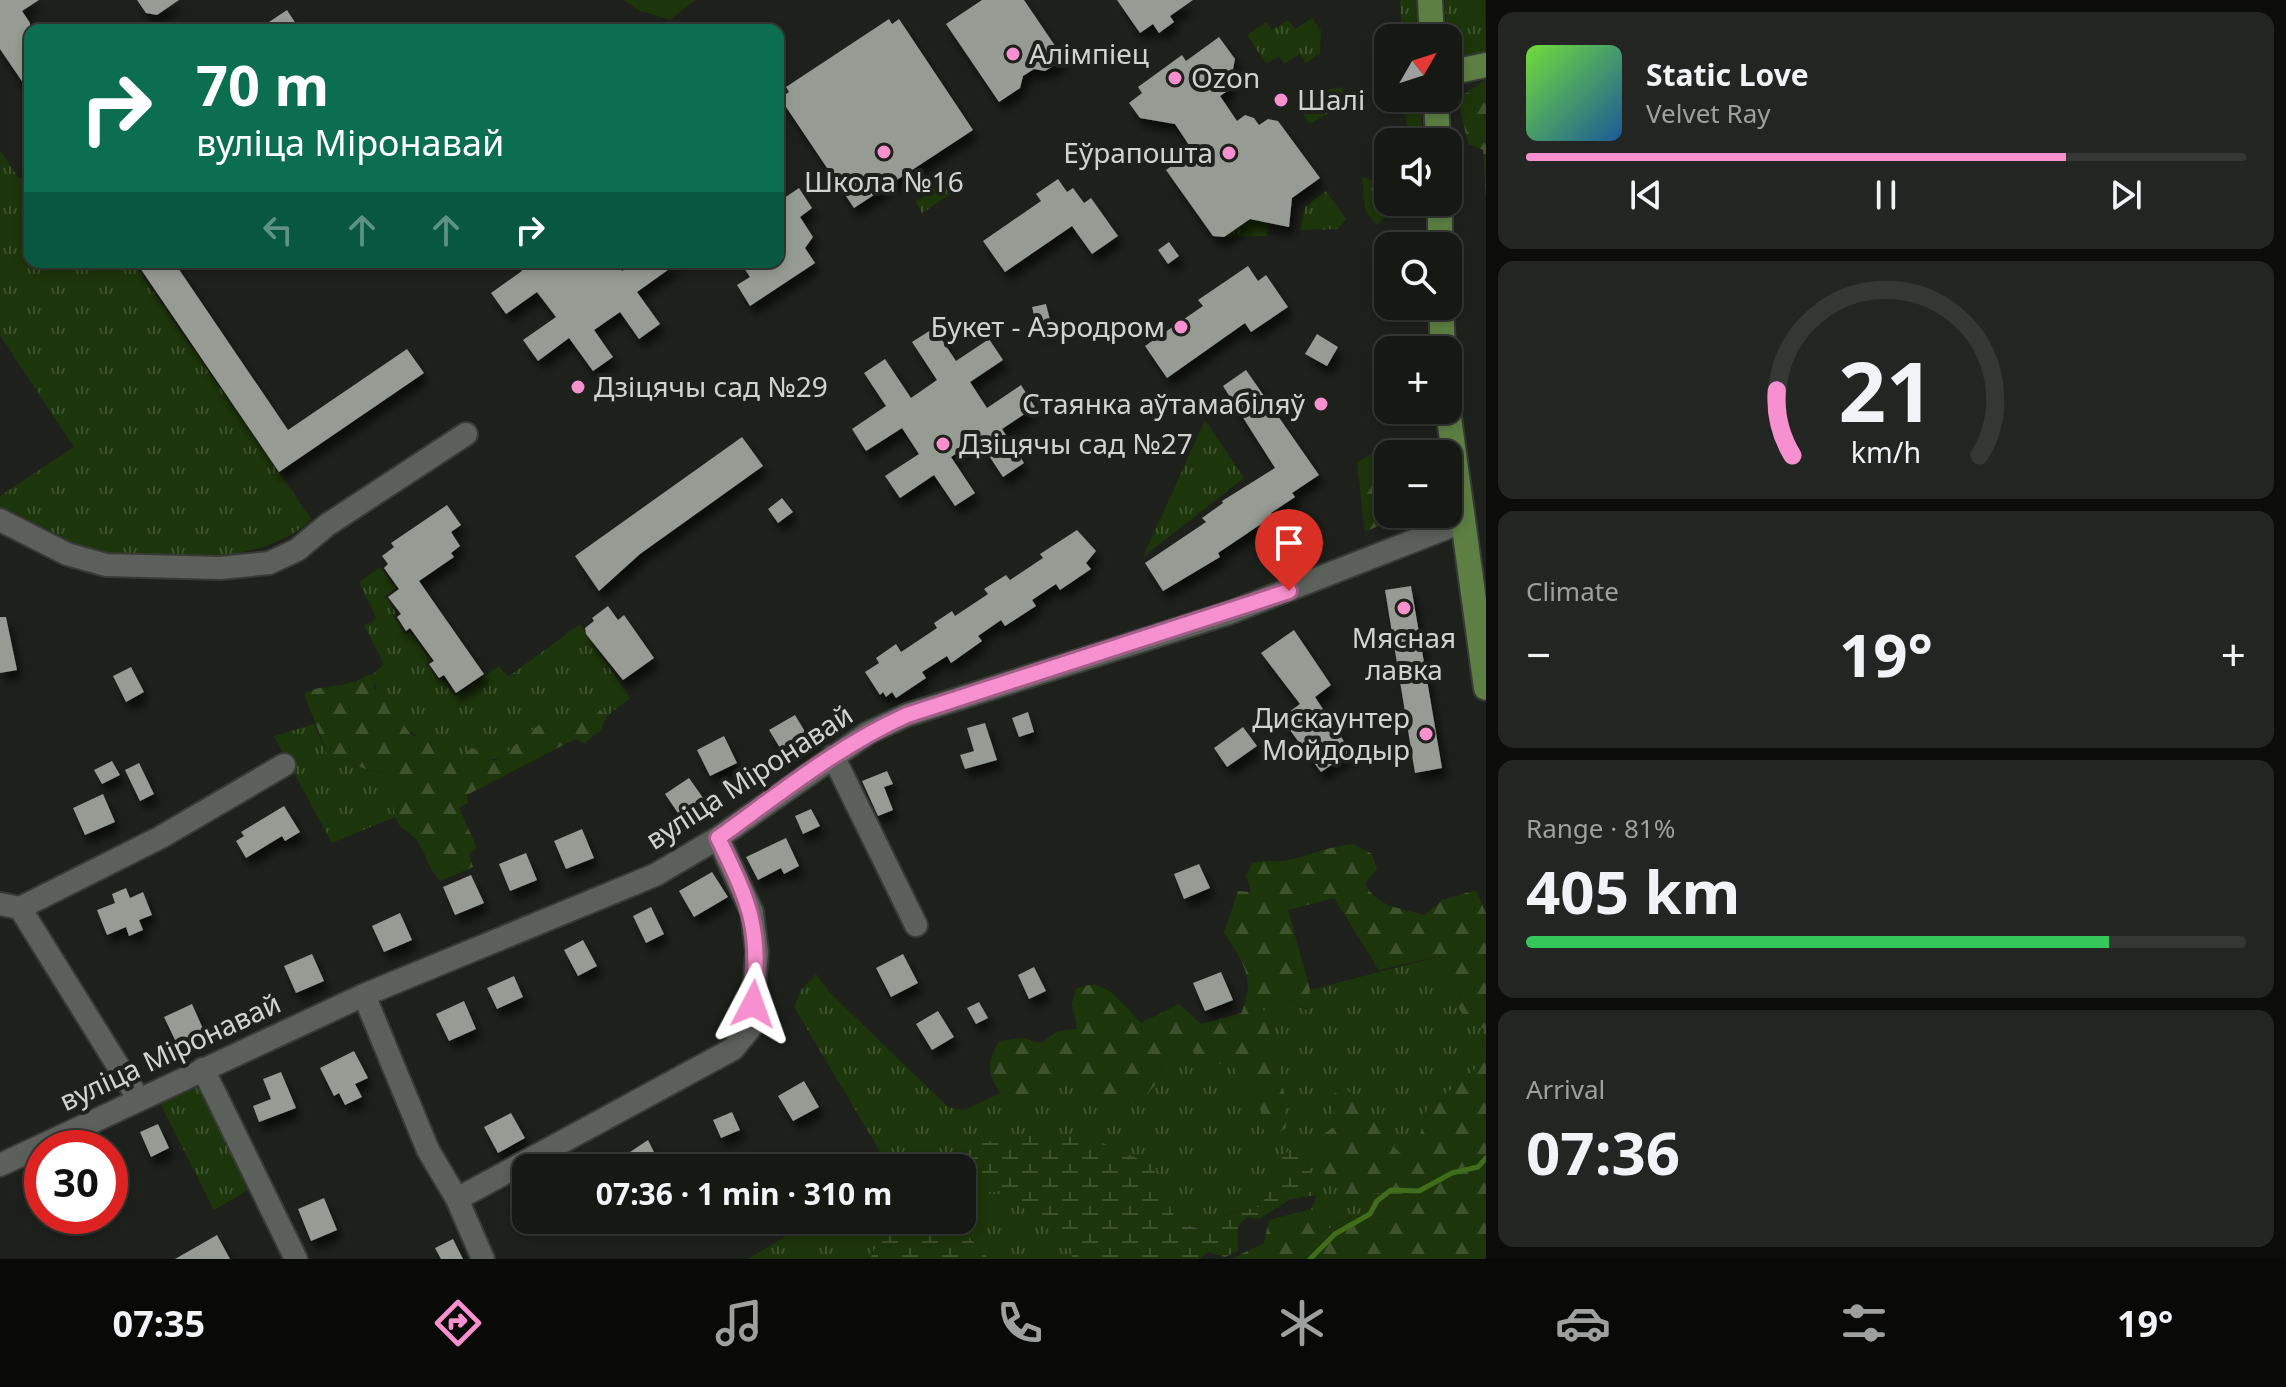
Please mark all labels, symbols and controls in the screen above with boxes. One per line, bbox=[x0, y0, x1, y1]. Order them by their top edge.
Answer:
north arrow bbox=[1374, 24, 1462, 112]
map controls bbox=[1374, 24, 1462, 528]
place label: Алімпіец bbox=[1029, 34, 1149, 72]
marker: Алімпіец bbox=[1004, 45, 1022, 63]
text: 70 m bbox=[196, 46, 329, 122]
text: Static Love bbox=[1646, 54, 1809, 95]
icon: right bbox=[64, 56, 168, 160]
place label: Ozon bbox=[1191, 58, 1260, 96]
marker: Ozon bbox=[1166, 69, 1184, 87]
place label: Шалі bbox=[1297, 80, 1365, 118]
marker: Шалі bbox=[1272, 91, 1290, 109]
text: Velvet Ray bbox=[1646, 95, 1771, 131]
text: вуліца Міронавай bbox=[196, 118, 504, 167]
button: sound bbox=[1374, 128, 1462, 216]
place label: Еўрапошта bbox=[1063, 133, 1213, 171]
marker: Школа №16 bbox=[875, 143, 893, 161]
marker: Еўрапошта bbox=[1220, 144, 1238, 162]
place label: Школа №16 bbox=[804, 162, 964, 200]
icon: previous bbox=[1624, 173, 1668, 217]
icon: pause bbox=[1864, 173, 1908, 217]
icon: next bbox=[2104, 173, 2148, 217]
icon: left bbox=[256, 208, 300, 252]
icon: ahead bbox=[340, 208, 384, 252]
icon: ahead bbox=[424, 208, 468, 252]
icon: right bbox=[508, 208, 552, 252]
button: search bbox=[1374, 232, 1462, 320]
place label: Букет - Аэродром bbox=[931, 307, 1165, 345]
marker: Букет - Аэродром bbox=[1172, 318, 1190, 336]
text: 21 bbox=[1838, 333, 1934, 446]
button: + bbox=[1374, 336, 1462, 424]
place label: Дзіцячы сад №29 bbox=[594, 367, 828, 405]
marker: Дзіцячы сад №29 bbox=[569, 378, 587, 396]
place label: Стаянка аўтамабіляў bbox=[1022, 384, 1306, 422]
marker: Стаянка аўтамабіляў bbox=[1312, 395, 1330, 413]
place label: Дзіцячы сад №27 bbox=[959, 424, 1193, 462]
text: km/h bbox=[1851, 432, 1921, 471]
marker: Дзіцячы сад №27 bbox=[934, 435, 952, 453]
button: − bbox=[1374, 440, 1462, 528]
pin bbox=[1255, 509, 1323, 591]
icon: arrive bbox=[1267, 521, 1311, 565]
text: Climate bbox=[1526, 573, 1619, 609]
marker: Мясная лавка bbox=[1395, 599, 1413, 617]
text: 19° bbox=[1839, 613, 1933, 695]
place label: Мясная лавка bbox=[1352, 618, 1456, 688]
text: − bbox=[1526, 624, 1551, 684]
text: + bbox=[2221, 624, 2246, 684]
street label: вуліца Міронавай bbox=[638, 695, 859, 857]
place label: Дискаунтер Мойдодыр bbox=[1252, 698, 1410, 768]
marker: Дискаунтер Мойдодыр bbox=[1417, 725, 1435, 743]
text: Range · 81% bbox=[1526, 810, 1675, 846]
text: 405 km bbox=[1526, 850, 1740, 932]
position arrow bbox=[711, 962, 795, 1046]
street label: вуліца Міронавай bbox=[53, 983, 286, 1119]
text: Arrival bbox=[1526, 1071, 1605, 1107]
text: 07:36 bbox=[1526, 1111, 1680, 1193]
speed limit sign: 30 bbox=[24, 1130, 128, 1234]
text: 07:36 · 1 min · 310 m bbox=[596, 1173, 892, 1214]
icon: directions bbox=[430, 1295, 486, 1351]
icon: music bbox=[711, 1295, 767, 1351]
icon: phone bbox=[992, 1295, 1048, 1351]
icon: climate bbox=[1274, 1295, 1330, 1351]
icon: car bbox=[1555, 1295, 1611, 1351]
icon: filters bbox=[1836, 1295, 1892, 1351]
text: 07:35 bbox=[113, 1299, 205, 1348]
text: 19° bbox=[2117, 1299, 2173, 1348]

